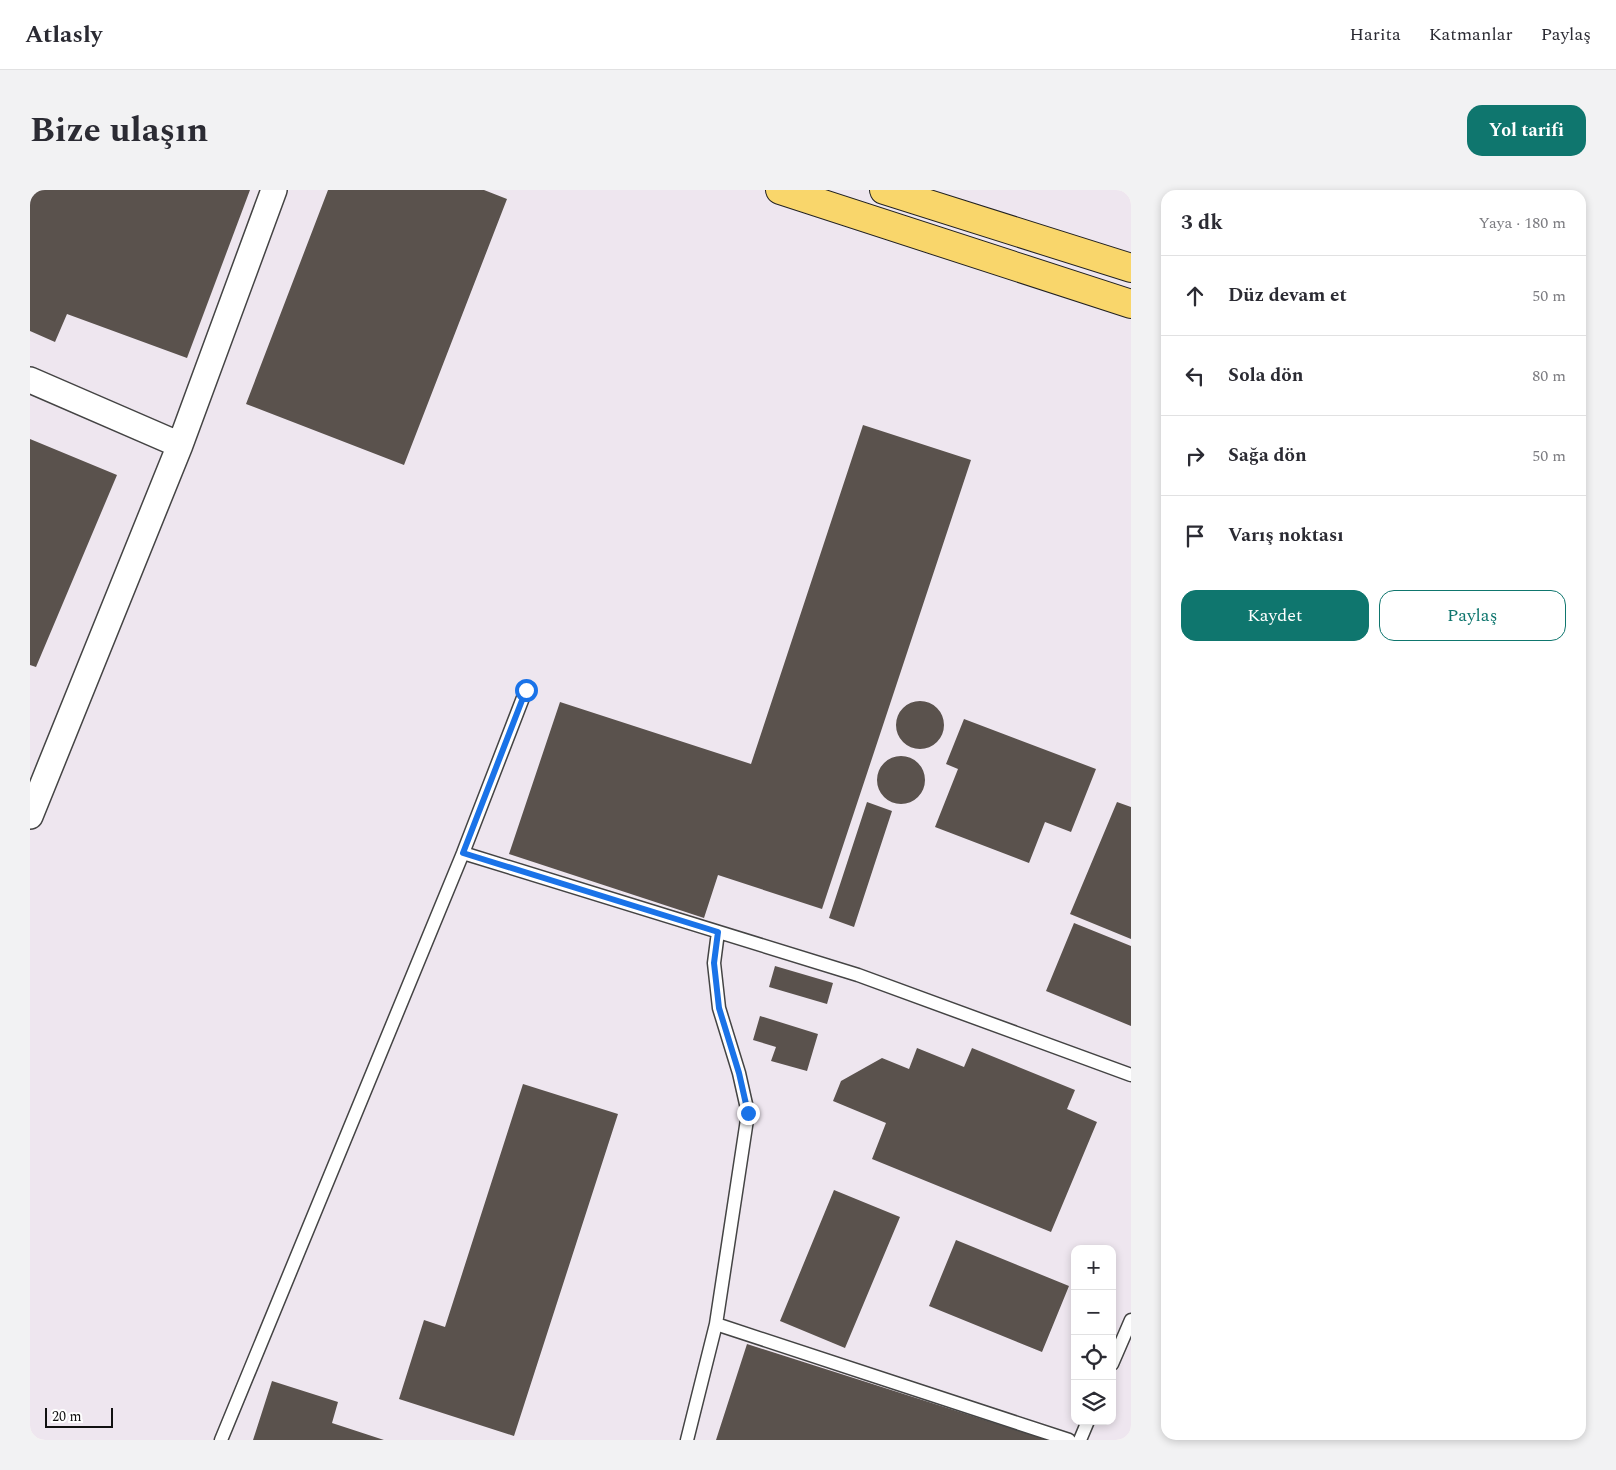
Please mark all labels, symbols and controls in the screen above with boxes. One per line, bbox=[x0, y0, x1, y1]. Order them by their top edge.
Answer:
text: Atlasly bbox=[25, 17, 102, 53]
text: Harita bbox=[1349, 21, 1401, 48]
text: Katmanlar bbox=[1429, 21, 1513, 48]
text: Paylaş bbox=[1541, 21, 1591, 48]
text: Bize ulaşın bbox=[30, 104, 208, 157]
button: Yol tarifi bbox=[1467, 105, 1586, 156]
text: 3 dk bbox=[1181, 207, 1223, 239]
text: Yaya · 180 m bbox=[1479, 211, 1566, 235]
text: Düz devam et bbox=[1228, 281, 1347, 310]
icon: ahead bbox=[1181, 282, 1209, 310]
text: 50 m bbox=[1532, 284, 1566, 308]
text: Sola dön bbox=[1228, 361, 1303, 390]
icon: left bbox=[1181, 362, 1209, 390]
text: 80 m bbox=[1532, 364, 1566, 388]
text: Sağa dön bbox=[1228, 441, 1307, 470]
icon: right bbox=[1181, 442, 1209, 470]
text: 50 m bbox=[1532, 444, 1566, 468]
text: Varış noktası bbox=[1228, 521, 1344, 550]
icon: arrive bbox=[1181, 522, 1209, 550]
button: Kaydet bbox=[1181, 590, 1369, 641]
button: Paylaş bbox=[1379, 590, 1566, 641]
route start bbox=[515, 679, 538, 702]
route end bbox=[737, 1102, 760, 1125]
map controls bbox=[1071, 1245, 1116, 1425]
button: + bbox=[1071, 1245, 1116, 1290]
button: − bbox=[1071, 1290, 1116, 1335]
button: locate bbox=[1071, 1335, 1116, 1380]
button: layers bbox=[1071, 1380, 1116, 1425]
scale bar bbox=[45, 1405, 112, 1428]
text: 20 m bbox=[52, 1406, 82, 1427]

